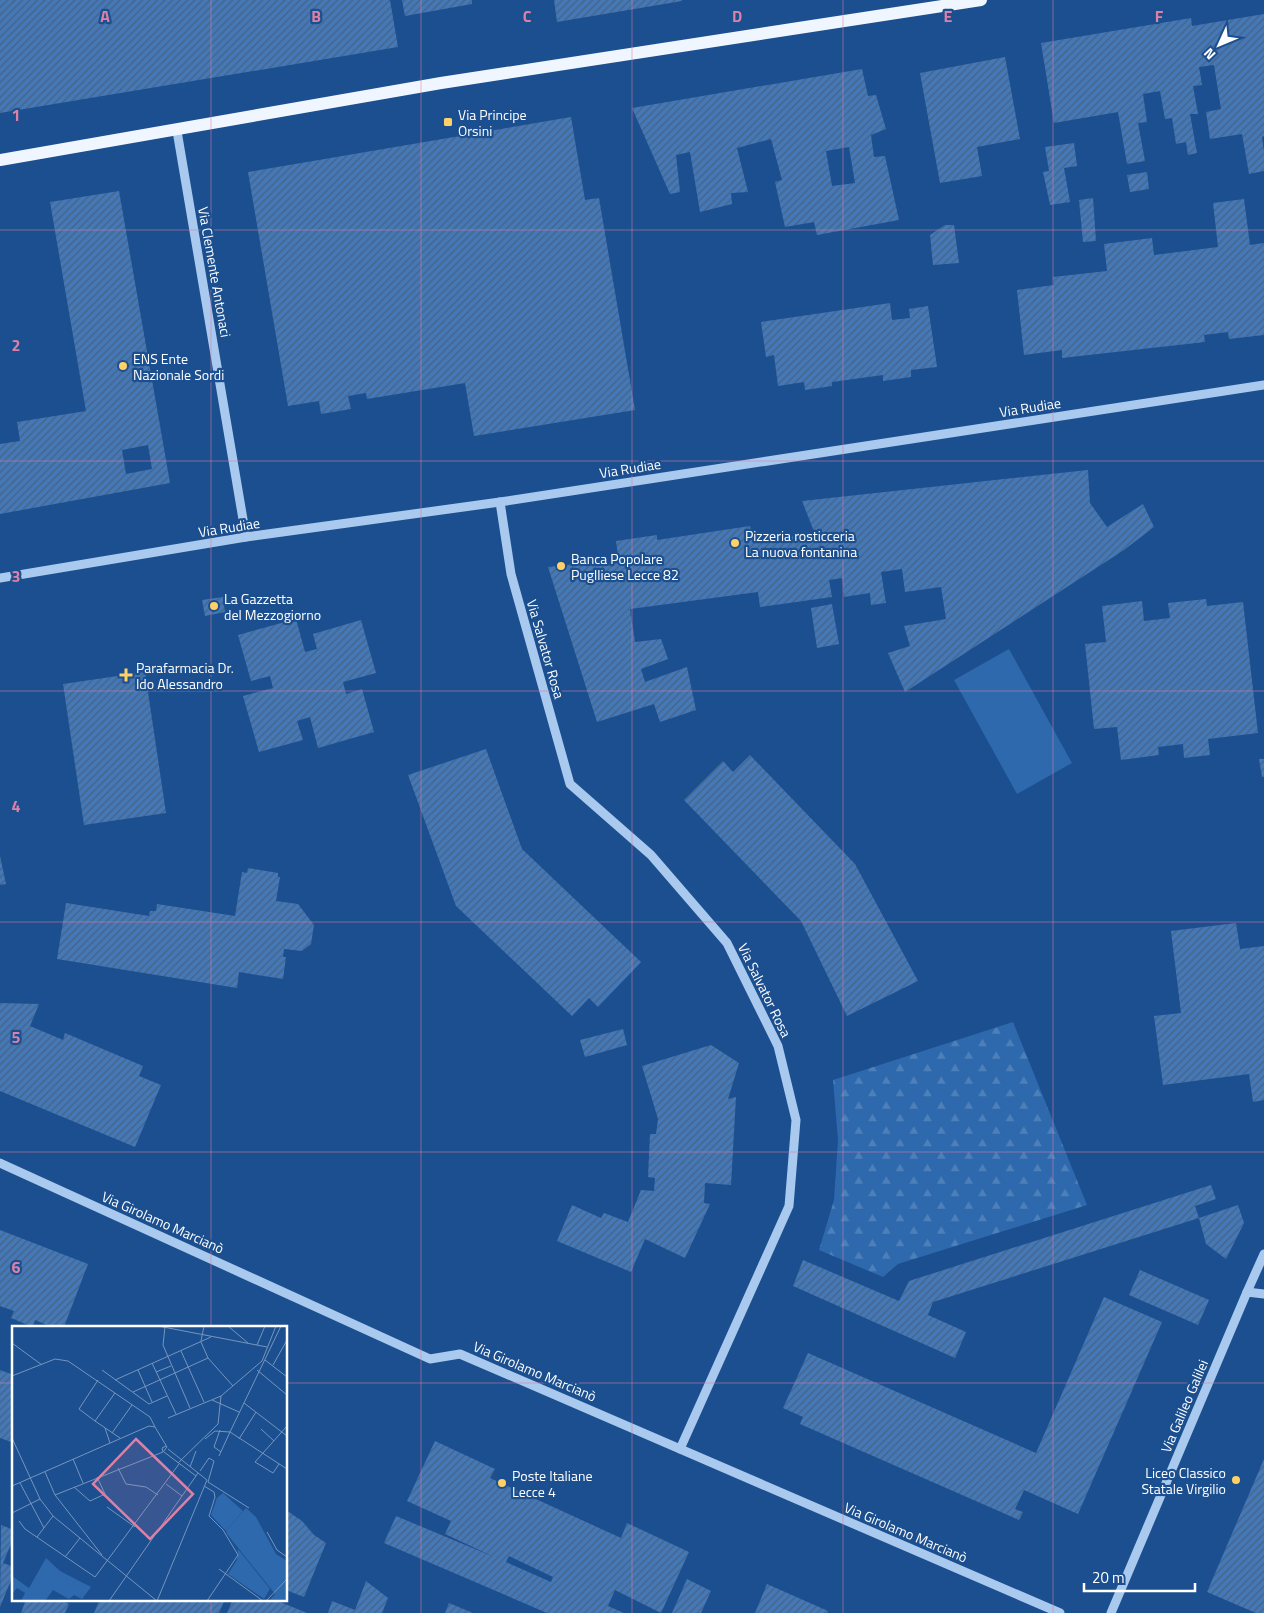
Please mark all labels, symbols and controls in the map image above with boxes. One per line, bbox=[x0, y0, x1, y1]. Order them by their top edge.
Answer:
text: A bbox=[100, 4, 110, 28]
text: B bbox=[311, 4, 321, 28]
text: C bbox=[523, 4, 532, 28]
text: D bbox=[732, 4, 742, 28]
text: E bbox=[944, 4, 953, 28]
text: F bbox=[1155, 4, 1164, 28]
north arrow bbox=[1194, 20, 1244, 70]
text: N bbox=[1198, 44, 1220, 65]
text: 1 bbox=[12, 103, 20, 127]
place label: Via Principe Orsini bbox=[458, 104, 527, 141]
marker: Via Principe Orsini bbox=[442, 116, 454, 128]
street label: Via Clemente Antonaci bbox=[193, 205, 237, 339]
text: 2 bbox=[12, 333, 20, 357]
place label: ENS Ente Nazionale Sordi bbox=[133, 348, 224, 385]
marker: ENS Ente Nazionale Sordi bbox=[117, 360, 129, 372]
street label: Via Rudiae bbox=[998, 392, 1062, 422]
street label: Via Rudiae bbox=[598, 453, 662, 483]
street label: Via Rudiae bbox=[197, 512, 261, 542]
place label: Pizzeria rosticceria La nuova fontanina bbox=[745, 525, 857, 562]
marker: Pizzeria rosticceria La nuova fontanina bbox=[729, 537, 741, 549]
place label: Banca Popolare Puglliese Lecce 82 bbox=[571, 548, 679, 585]
marker: Banca Popolare Puglliese Lecce 82 bbox=[555, 560, 567, 572]
text: 3 bbox=[12, 564, 20, 588]
place label: La Gazzetta del Mezzogiorno bbox=[224, 588, 321, 625]
street label: Via Salvator Rosa bbox=[522, 597, 570, 701]
marker: La Gazzetta del Mezzogiorno bbox=[208, 600, 220, 612]
place label: Parafarmacia Dr. Ido Alessandro bbox=[136, 657, 234, 694]
marker: Parafarmacia Dr. Ido Alessandro bbox=[120, 669, 132, 681]
text: 4 bbox=[12, 794, 21, 818]
street label: Via Salvator Rosa bbox=[733, 939, 797, 1041]
text: 5 bbox=[12, 1025, 21, 1049]
street label: Via Girolamo Marcianò bbox=[98, 1186, 228, 1258]
text: 6 bbox=[12, 1255, 21, 1279]
inset map bbox=[12, 1326, 288, 1600]
street label: Via Girolamo Marcianò bbox=[470, 1336, 600, 1406]
street label: Via Galileo Galilei bbox=[1155, 1356, 1213, 1456]
place label: Liceo Classico Statale Virgilio bbox=[1141, 1462, 1226, 1499]
place label: Poste Italiane Lecce 4 bbox=[512, 1465, 593, 1502]
marker: Liceo Classico Statale Virgilio bbox=[1230, 1474, 1242, 1486]
marker: Poste Italiane Lecce 4 bbox=[496, 1477, 508, 1489]
street label: Via Girolamo Marcianò bbox=[841, 1497, 971, 1567]
scale bar bbox=[1084, 1560, 1195, 1592]
text: 20 m bbox=[1092, 1566, 1125, 1589]

